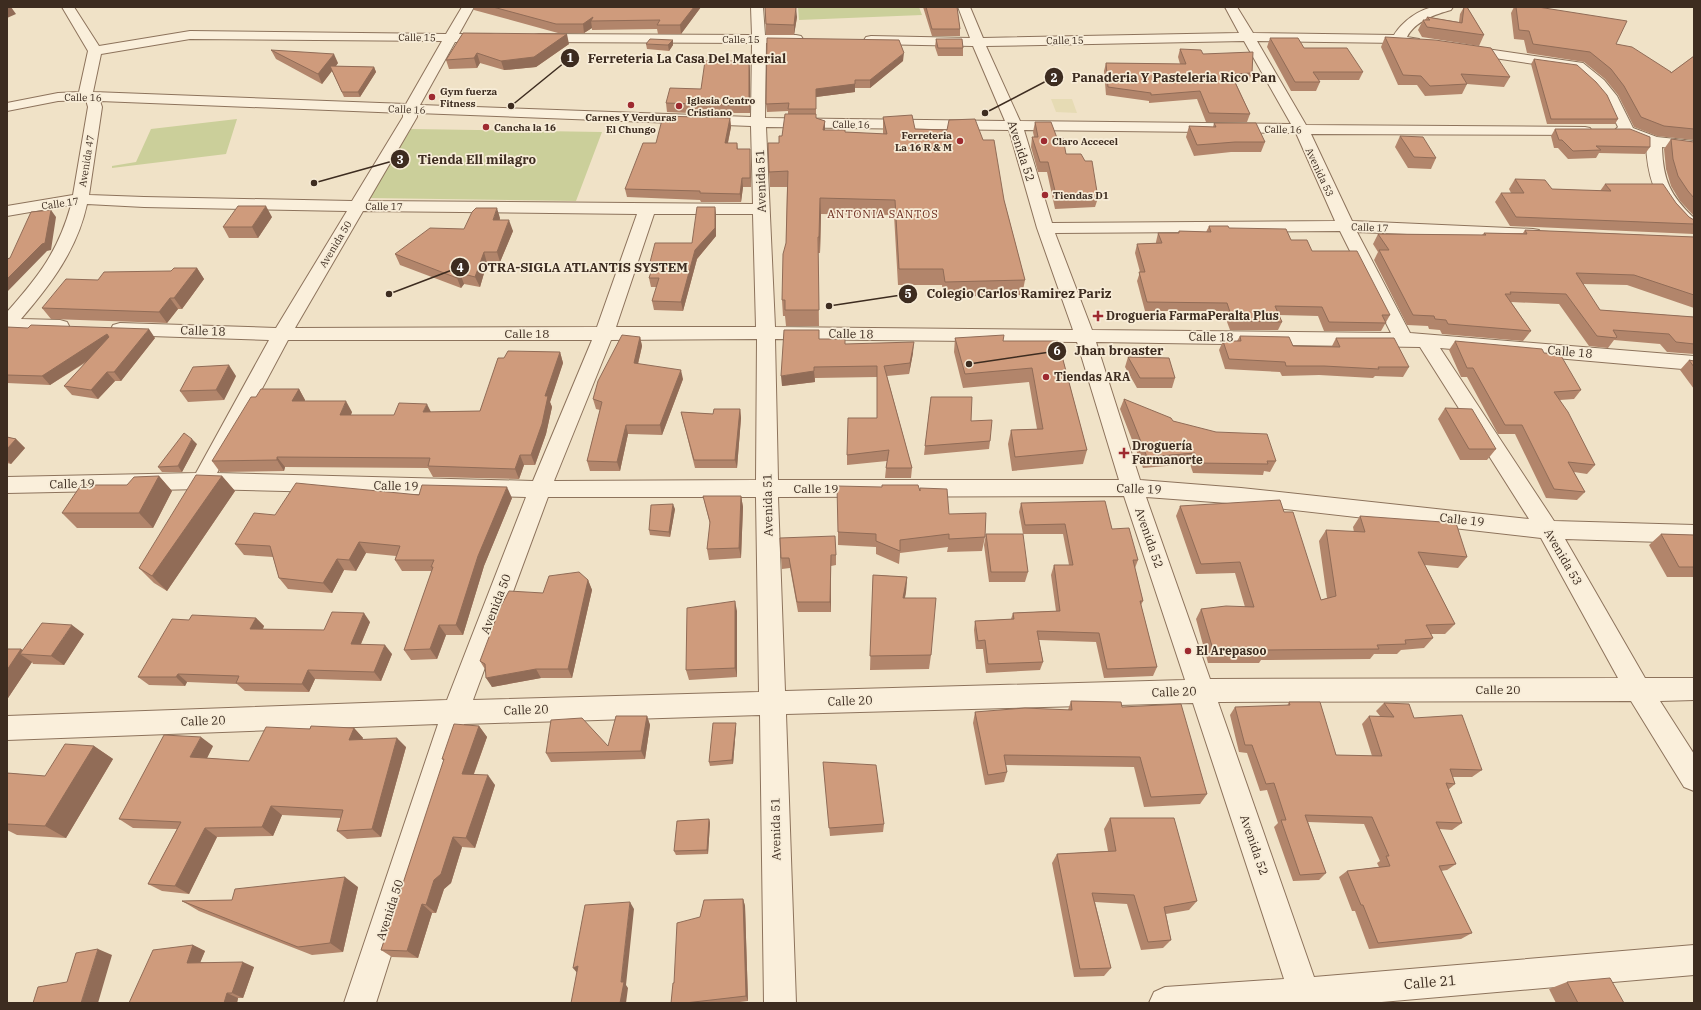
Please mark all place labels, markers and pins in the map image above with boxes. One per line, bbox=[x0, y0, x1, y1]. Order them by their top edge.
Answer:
callout: Ferreteria La Casa Del Material bbox=[560, 46, 794, 71]
callout: Panaderia Y Pasteleria Rico Pan bbox=[1044, 65, 1285, 90]
place label: Gym fuerza Fitness bbox=[440, 85, 498, 110]
marker: Gym fuerza Fitness bbox=[427, 92, 437, 102]
place label: Iglesia Centro Cristiano bbox=[687, 94, 756, 119]
marker: Carnes Y Verduras El Chungo bbox=[626, 100, 636, 110]
marker: Iglesia Centro Cristiano bbox=[674, 101, 684, 111]
place label: Carnes Y Verduras El Chungo bbox=[585, 111, 677, 136]
place label: Cancha la 16 bbox=[494, 121, 556, 134]
marker: Cancha la 16 bbox=[481, 122, 491, 132]
place label: Ferreteria La 16 R & M bbox=[895, 129, 952, 154]
place label: Claro Accecel bbox=[1052, 135, 1118, 148]
marker: Ferreteria La 16 R & M bbox=[955, 136, 965, 146]
marker: Claro Accecel bbox=[1039, 136, 1049, 146]
callout: Tienda Ell milagro bbox=[390, 147, 544, 172]
place label: Tiendas D1 bbox=[1053, 189, 1109, 202]
marker: Tiendas D1 bbox=[1040, 190, 1050, 200]
callout: OTRA-SIGLA ATLANTIS SYSTEM bbox=[450, 255, 696, 280]
callout: Colegio Carlos Ramirez Pariz bbox=[898, 281, 1119, 306]
place label: Drogueria FarmaPeralta Plus bbox=[1106, 308, 1279, 323]
marker: Drogueria FarmaPeralta Plus bbox=[1093, 311, 1103, 321]
callout: Jhan broaster bbox=[1047, 338, 1172, 363]
place label: Tiendas ARA bbox=[1054, 369, 1131, 384]
marker: Tiendas ARA bbox=[1041, 372, 1051, 382]
place label: Droguería Farmanorte bbox=[1132, 438, 1203, 467]
marker: Droguería Farmanorte bbox=[1119, 448, 1129, 458]
place label: El Arepasoo bbox=[1196, 643, 1266, 658]
marker: El Arepasoo bbox=[1183, 646, 1193, 656]

